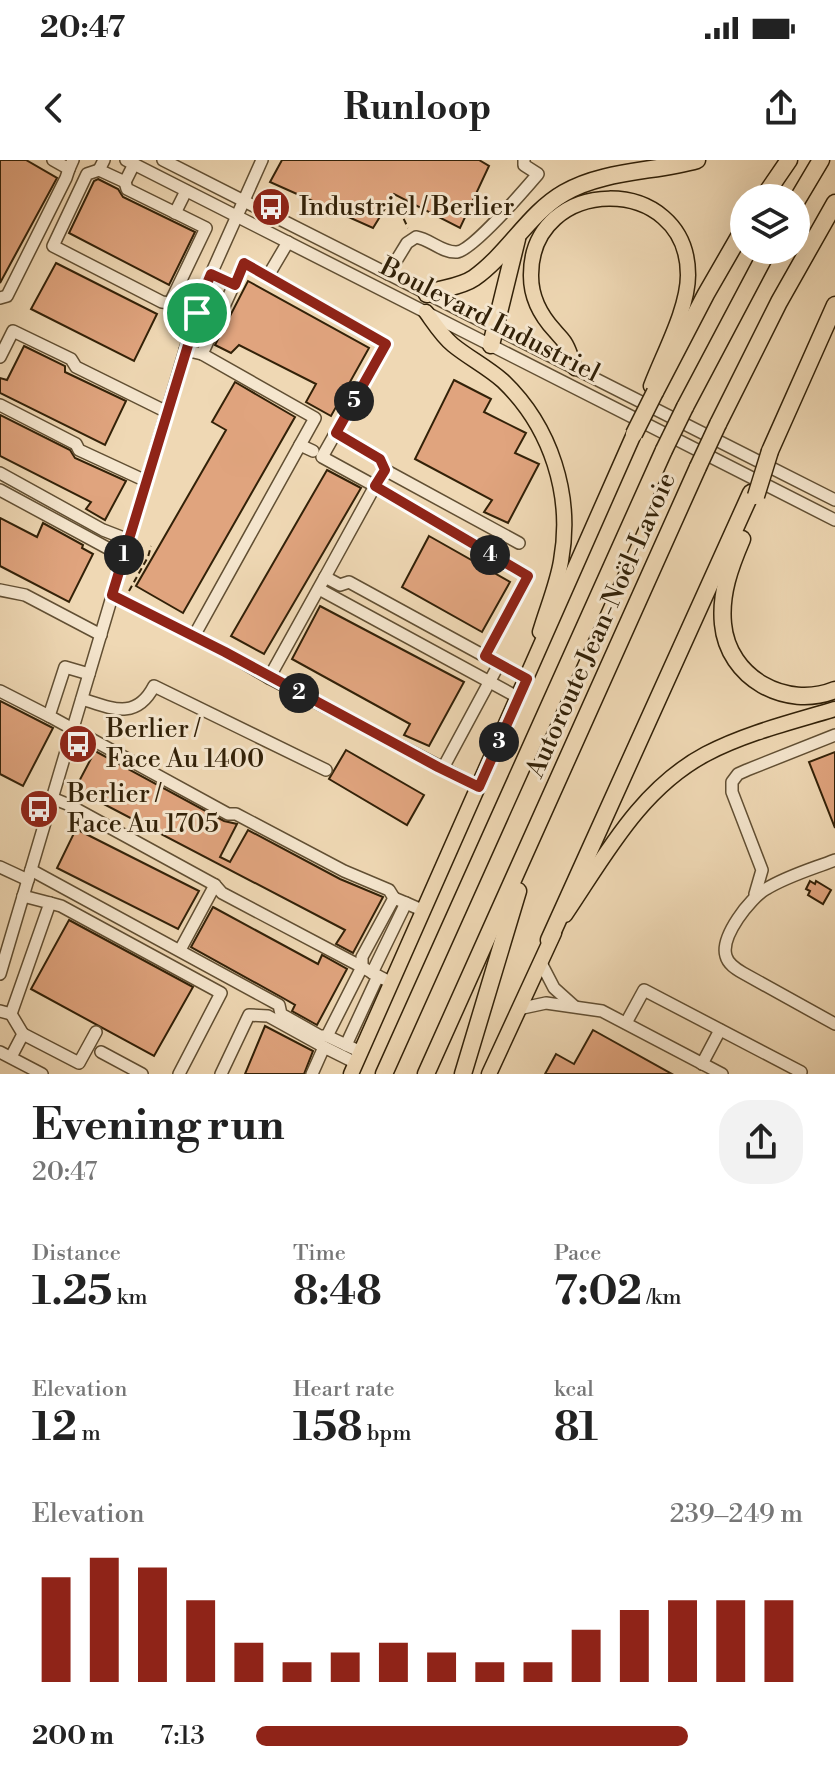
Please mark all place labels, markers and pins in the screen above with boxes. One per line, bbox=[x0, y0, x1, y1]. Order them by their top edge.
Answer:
bus stop icon: Industriel / Berlier bbox=[250, 186, 292, 228]
place label: Industriel / Berlier bbox=[299, 191, 514, 223]
pin bbox=[163, 279, 231, 347]
pin: 5 bbox=[334, 381, 374, 421]
pin: 1 bbox=[104, 535, 144, 575]
pin: 4 bbox=[470, 535, 510, 575]
pin: 2 bbox=[279, 673, 319, 713]
place label: Berlier / Face Au 1400 bbox=[105, 713, 264, 775]
pin: 3 bbox=[479, 722, 519, 762]
bus stop icon: Berlier / Face Au 1400 bbox=[57, 723, 99, 765]
place label: Berlier / Face Au 1705 bbox=[66, 778, 219, 840]
bus stop icon: Berlier / Face Au 1705 bbox=[18, 788, 60, 830]

